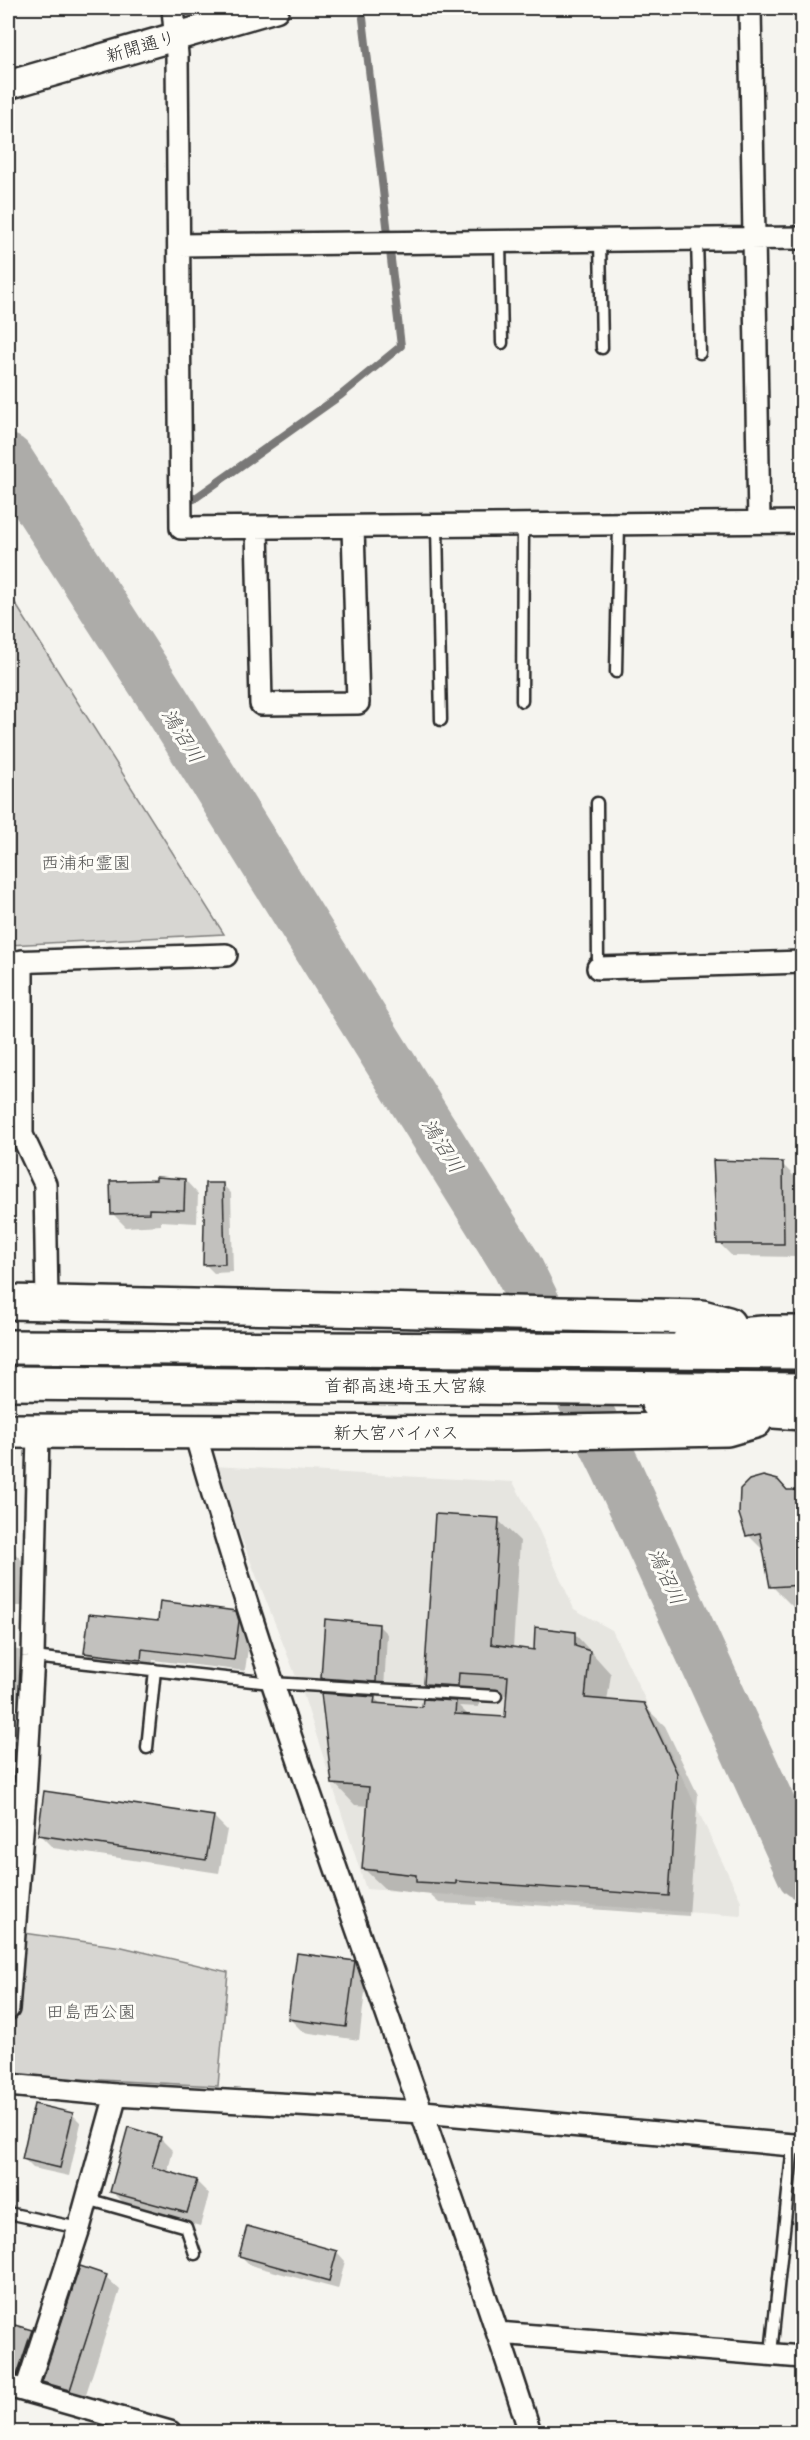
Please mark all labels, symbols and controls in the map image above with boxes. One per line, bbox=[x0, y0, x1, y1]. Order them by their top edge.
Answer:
street label: 新開通り bbox=[104, 27, 178, 67]
water label: 鴻沼川 bbox=[156, 704, 208, 768]
park label: 西浦和霊園 bbox=[41, 853, 131, 874]
water label: 鴻沼川 bbox=[416, 1114, 468, 1178]
street label: 首都高速埼玉大宮線 bbox=[324, 1376, 486, 1397]
street label: 新大宮バイパス bbox=[333, 1423, 459, 1444]
water label: 鴻沼川 bbox=[642, 1545, 690, 1609]
park label: 田島西公園 bbox=[46, 2002, 136, 2023]

